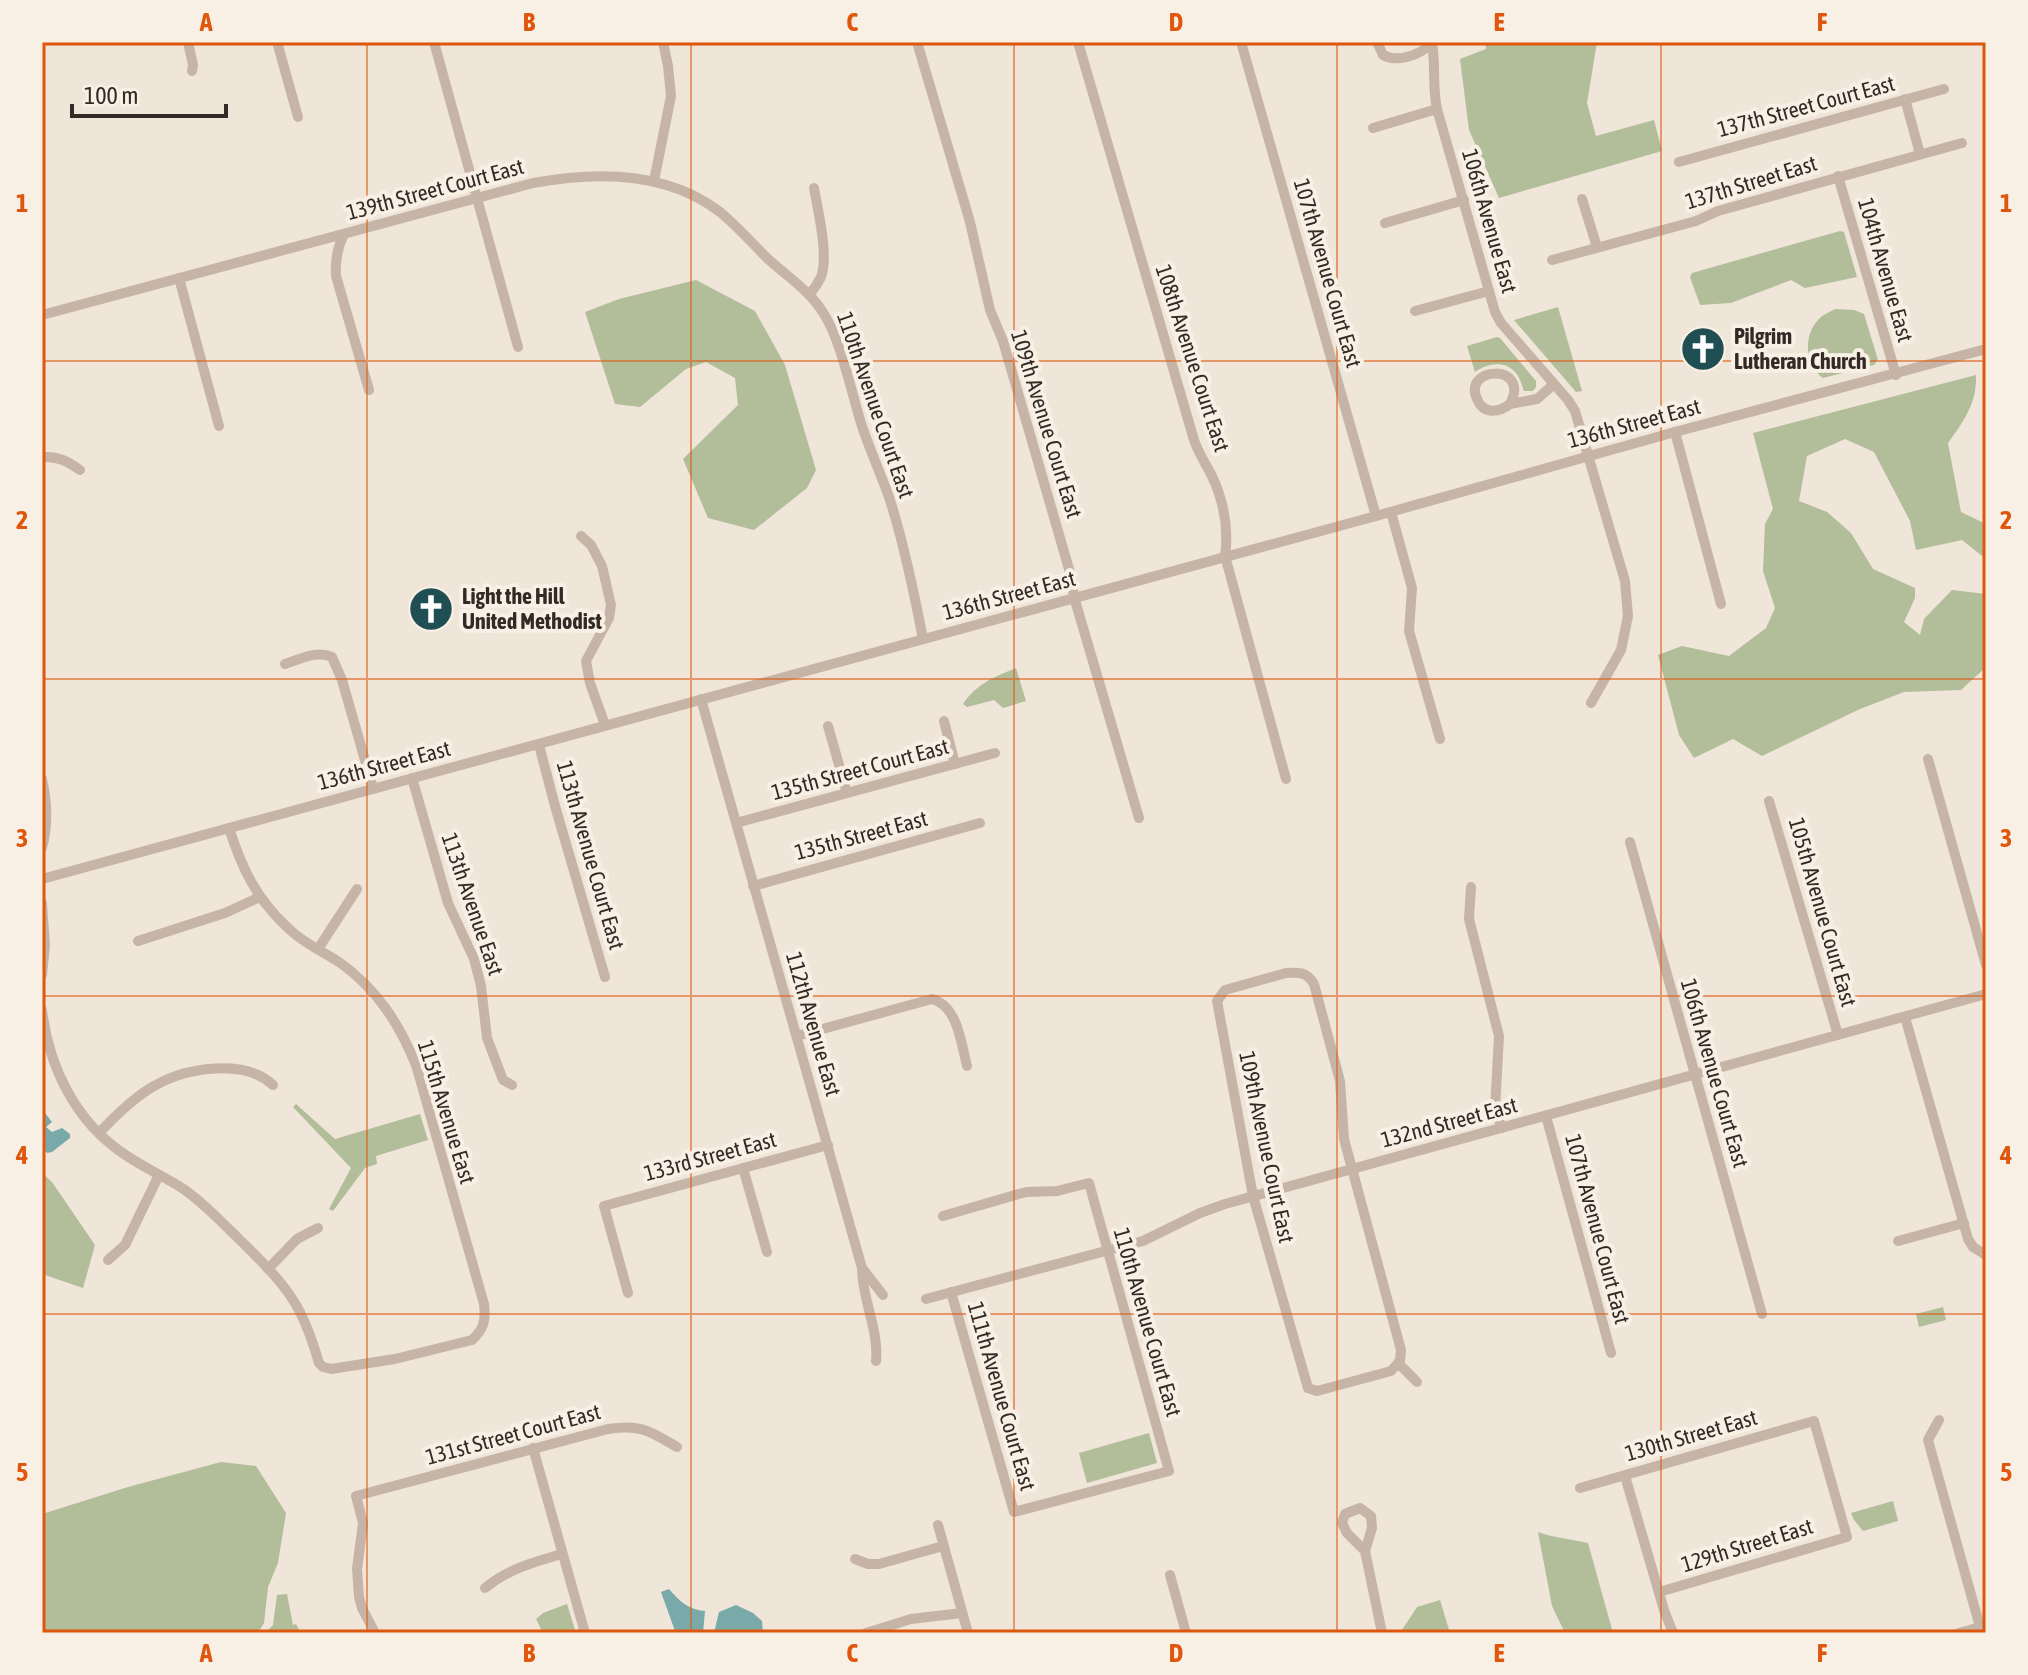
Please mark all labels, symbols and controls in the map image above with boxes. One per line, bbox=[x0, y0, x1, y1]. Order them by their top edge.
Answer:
text: A bbox=[199, 7, 213, 37]
text: B bbox=[523, 7, 536, 37]
text: C bbox=[846, 7, 858, 37]
text: D bbox=[1169, 7, 1183, 37]
text: E bbox=[1493, 7, 1505, 37]
text: F bbox=[1817, 7, 1828, 37]
scale bar bbox=[72, 68, 226, 118]
street label: 137th Street Court East bbox=[1714, 70, 1898, 142]
text: 100 m bbox=[84, 82, 138, 109]
street label: 106th Avenue East bbox=[1457, 146, 1523, 296]
street label: 137th Street East bbox=[1682, 150, 1820, 214]
street label: 139th Street Court East bbox=[343, 153, 527, 225]
street label: 107th Avenue Court East bbox=[1289, 176, 1367, 370]
text: 1 bbox=[16, 188, 28, 218]
text: 1 bbox=[2000, 188, 2012, 218]
street label: 104th Avenue East bbox=[1853, 195, 1919, 345]
street label: 108th Avenue Court East bbox=[1150, 261, 1236, 455]
street label: 110th Avenue Court East bbox=[832, 309, 920, 501]
place label: Pilgrim Lutheran Church bbox=[1734, 323, 1867, 374]
church icon: Pilgrim Lutheran Church bbox=[1679, 325, 1727, 373]
street label: 109th Avenue Court East bbox=[1006, 327, 1088, 521]
street label: 136th Street East bbox=[1565, 393, 1703, 453]
text: 2 bbox=[16, 505, 28, 535]
text: 2 bbox=[2000, 505, 2012, 535]
street label: 136th Street East bbox=[940, 565, 1078, 625]
place label: Light the Hill United Methodist bbox=[462, 583, 602, 634]
church icon: Light the Hill United Methodist bbox=[407, 585, 455, 633]
street label: 135th Street Court East bbox=[768, 733, 952, 805]
street label: 136th Street East bbox=[315, 735, 453, 795]
street label: 113th Avenue Court East bbox=[552, 758, 630, 952]
street label: 135th Street East bbox=[792, 805, 930, 865]
street label: 105th Avenue Court East bbox=[1784, 815, 1862, 1009]
text: 3 bbox=[16, 823, 28, 853]
text: 3 bbox=[2000, 823, 2012, 853]
street label: 113th Avenue East bbox=[437, 829, 509, 979]
street label: 112th Avenue East bbox=[781, 949, 847, 1099]
street label: 106th Avenue Court East bbox=[1676, 976, 1754, 1170]
street label: 115th Avenue East bbox=[413, 1037, 481, 1187]
street label: 109th Avenue Court East bbox=[1234, 1049, 1300, 1245]
street label: 132nd Street East bbox=[1378, 1091, 1520, 1153]
street label: 133rd Street East bbox=[641, 1126, 779, 1186]
street label: 107th Avenue Court East bbox=[1560, 1131, 1636, 1327]
text: 4 bbox=[15, 1140, 28, 1170]
text: 4 bbox=[1999, 1140, 2012, 1170]
street label: 110th Avenue Court East bbox=[1109, 1225, 1187, 1419]
street label: 111th Avenue Court East bbox=[963, 1299, 1041, 1493]
street label: 131st Street Court East bbox=[423, 1398, 603, 1470]
street label: 130th Street East bbox=[1622, 1404, 1760, 1466]
text: 5 bbox=[16, 1457, 28, 1487]
text: 5 bbox=[2000, 1457, 2012, 1487]
street label: 129th Street East bbox=[1678, 1513, 1816, 1577]
text: A bbox=[199, 1638, 213, 1668]
text: B bbox=[523, 1638, 536, 1668]
text: C bbox=[846, 1638, 858, 1668]
text: D bbox=[1169, 1638, 1183, 1668]
text: E bbox=[1493, 1638, 1505, 1668]
text: F bbox=[1817, 1638, 1828, 1668]

